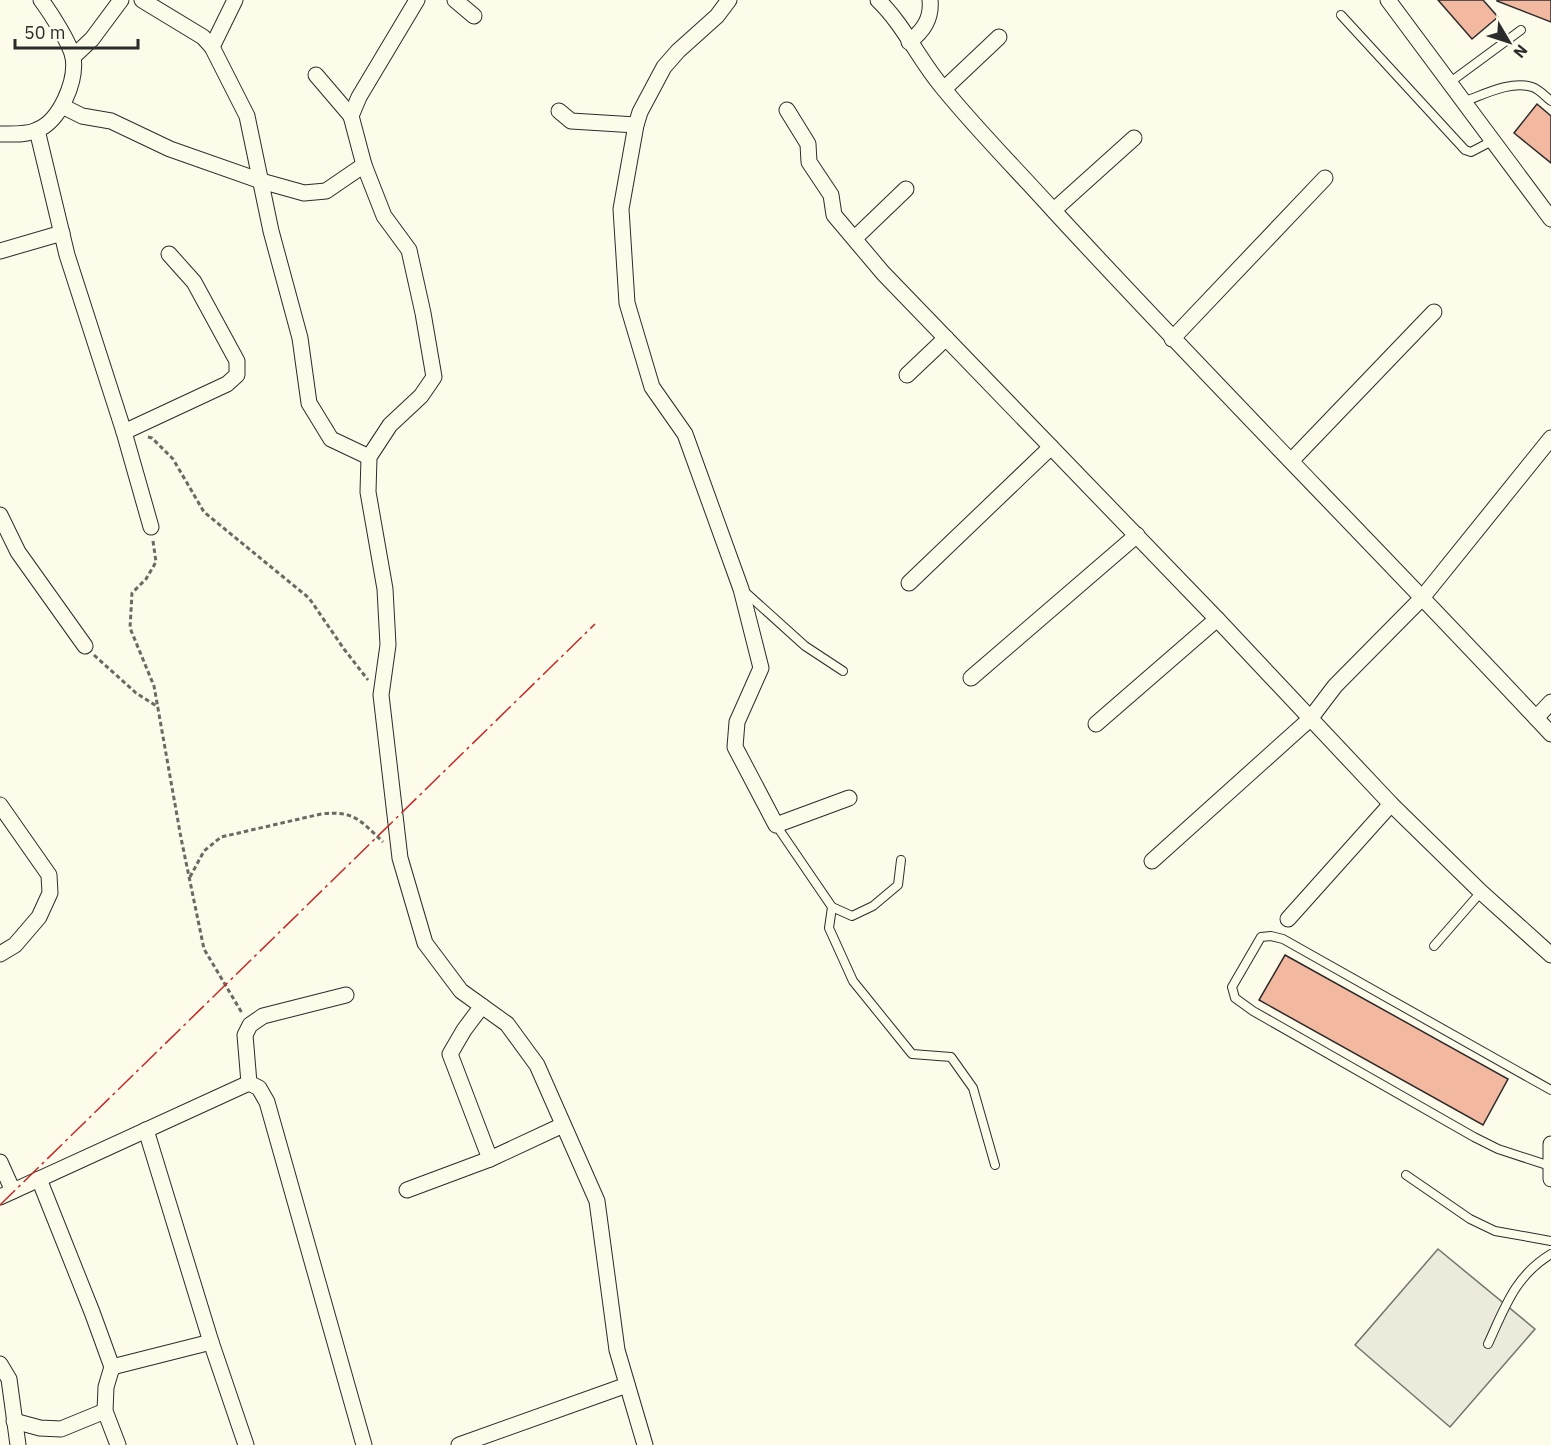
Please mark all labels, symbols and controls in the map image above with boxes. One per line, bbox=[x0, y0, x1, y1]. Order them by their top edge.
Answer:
scale bar bbox=[15, 12, 138, 50]
north arrow bbox=[1479, 12, 1539, 72]
text: 50 m bbox=[24, 21, 66, 44]
text: N bbox=[1509, 41, 1532, 62]

